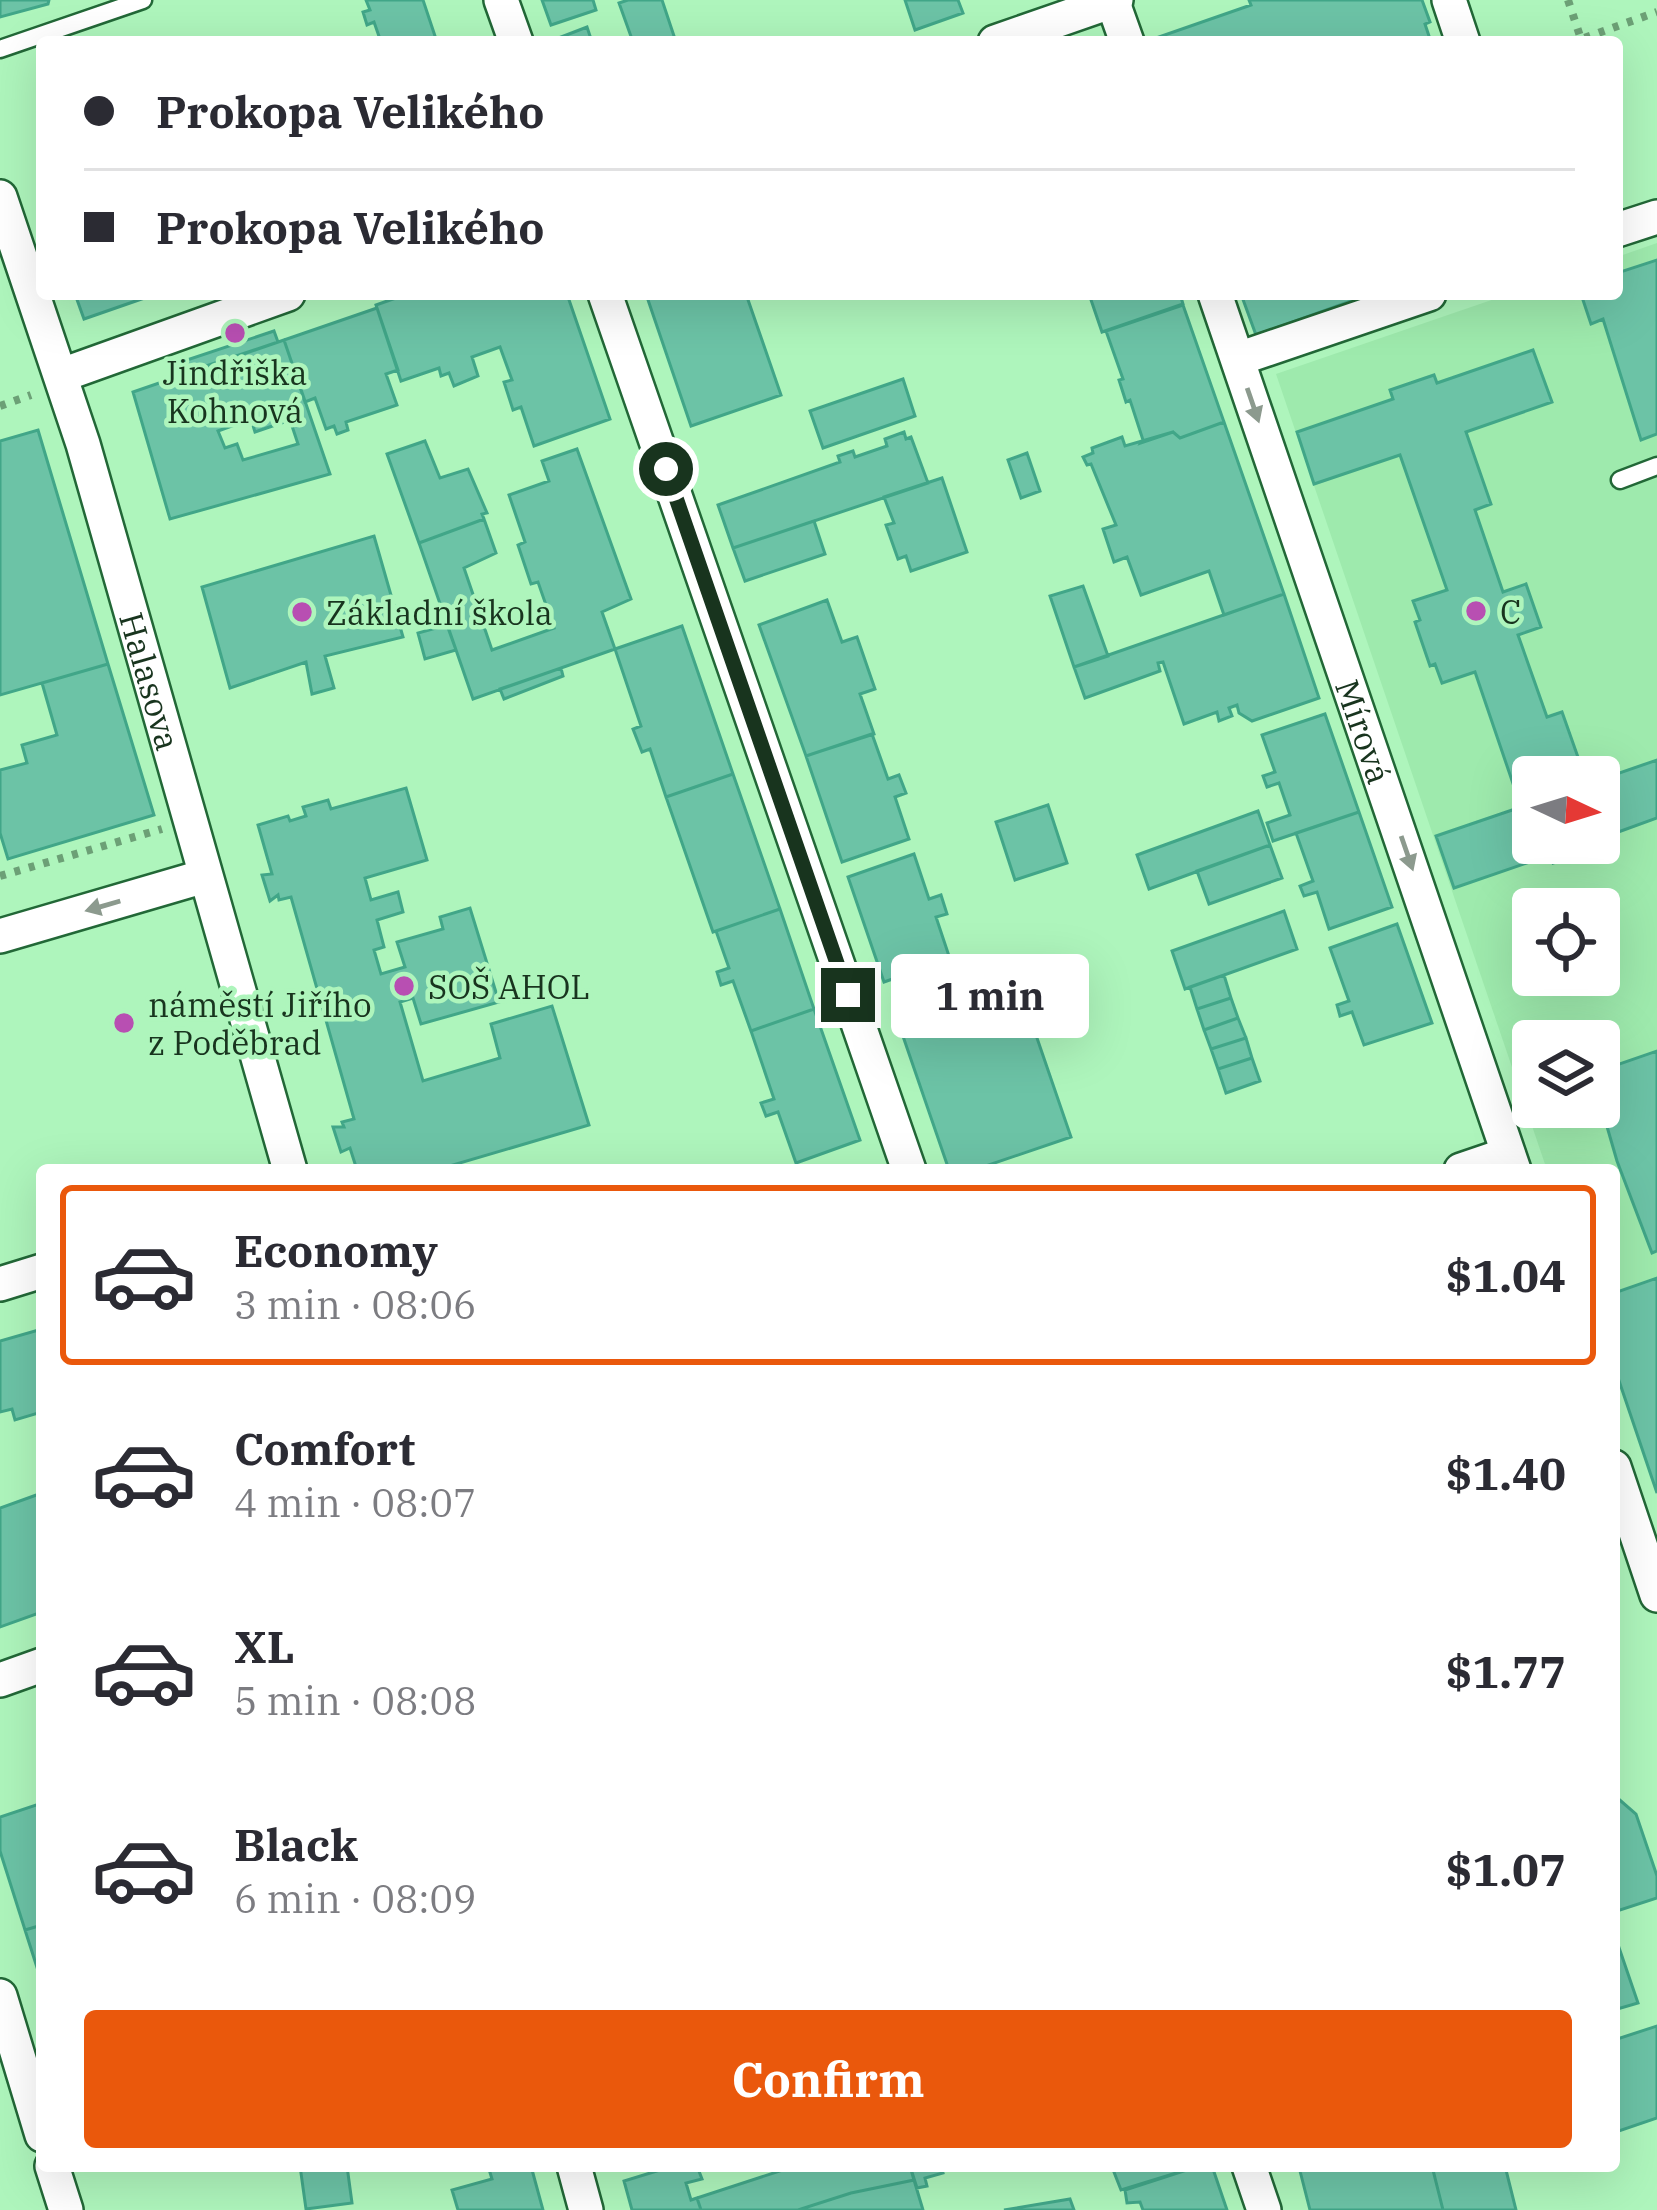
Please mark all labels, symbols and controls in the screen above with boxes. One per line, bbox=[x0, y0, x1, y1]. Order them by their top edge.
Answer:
text: Prokopa Velikého bbox=[156, 82, 545, 140]
text: Prokopa Velikého bbox=[156, 198, 545, 256]
marker: Jindřiška Kohnová bbox=[222, 320, 248, 346]
place label: Jindřiška Kohnová bbox=[162, 351, 308, 432]
one-way arrow bbox=[1245, 387, 1264, 423]
route start bbox=[639, 442, 693, 496]
place label: C bbox=[1500, 590, 1521, 633]
place label: Základní škola bbox=[326, 591, 553, 634]
marker: C bbox=[1463, 598, 1489, 624]
marker: Základní škola bbox=[289, 599, 315, 625]
street label: Halasova bbox=[110, 607, 191, 755]
street label: Mírová bbox=[1327, 673, 1402, 789]
north arrow bbox=[1512, 756, 1620, 864]
map controls bbox=[1512, 756, 1620, 1128]
one-way arrow bbox=[1398, 835, 1417, 872]
button: locate bbox=[1512, 888, 1620, 996]
one-way arrow bbox=[84, 898, 121, 916]
callout: 1 min bbox=[890, 953, 1088, 1037]
place label: SOŠ AHOL bbox=[428, 965, 590, 1008]
route end bbox=[821, 968, 875, 1022]
text: 1 min bbox=[935, 970, 1045, 1021]
marker: SOŠ AHOL bbox=[391, 973, 417, 999]
place label: náměstí Jiřího z Poděbrad bbox=[148, 983, 372, 1064]
marker: náměstí Jiřího z Poděbrad bbox=[111, 1010, 137, 1036]
button: layers bbox=[1512, 1020, 1620, 1128]
icon: car bbox=[90, 1221, 198, 1329]
text: Economy bbox=[234, 1221, 438, 1279]
text: $1.04 bbox=[1446, 1246, 1566, 1304]
text: 3 min · 08:06 bbox=[234, 1279, 476, 1330]
icon: car bbox=[90, 1419, 198, 1527]
text: Comfort bbox=[234, 1419, 415, 1477]
text: $1.40 bbox=[1446, 1444, 1566, 1502]
text: 4 min · 08:07 bbox=[234, 1477, 476, 1528]
icon: car bbox=[90, 1617, 198, 1725]
text: XL bbox=[234, 1617, 295, 1675]
text: $1.77 bbox=[1446, 1642, 1566, 1700]
text: 5 min · 08:08 bbox=[234, 1675, 476, 1726]
icon: car bbox=[90, 1815, 198, 1923]
text: Black bbox=[234, 1815, 358, 1873]
text: $1.07 bbox=[1446, 1840, 1566, 1898]
text: 6 min · 08:09 bbox=[234, 1873, 476, 1924]
button: Confirm bbox=[84, 2010, 1572, 2148]

